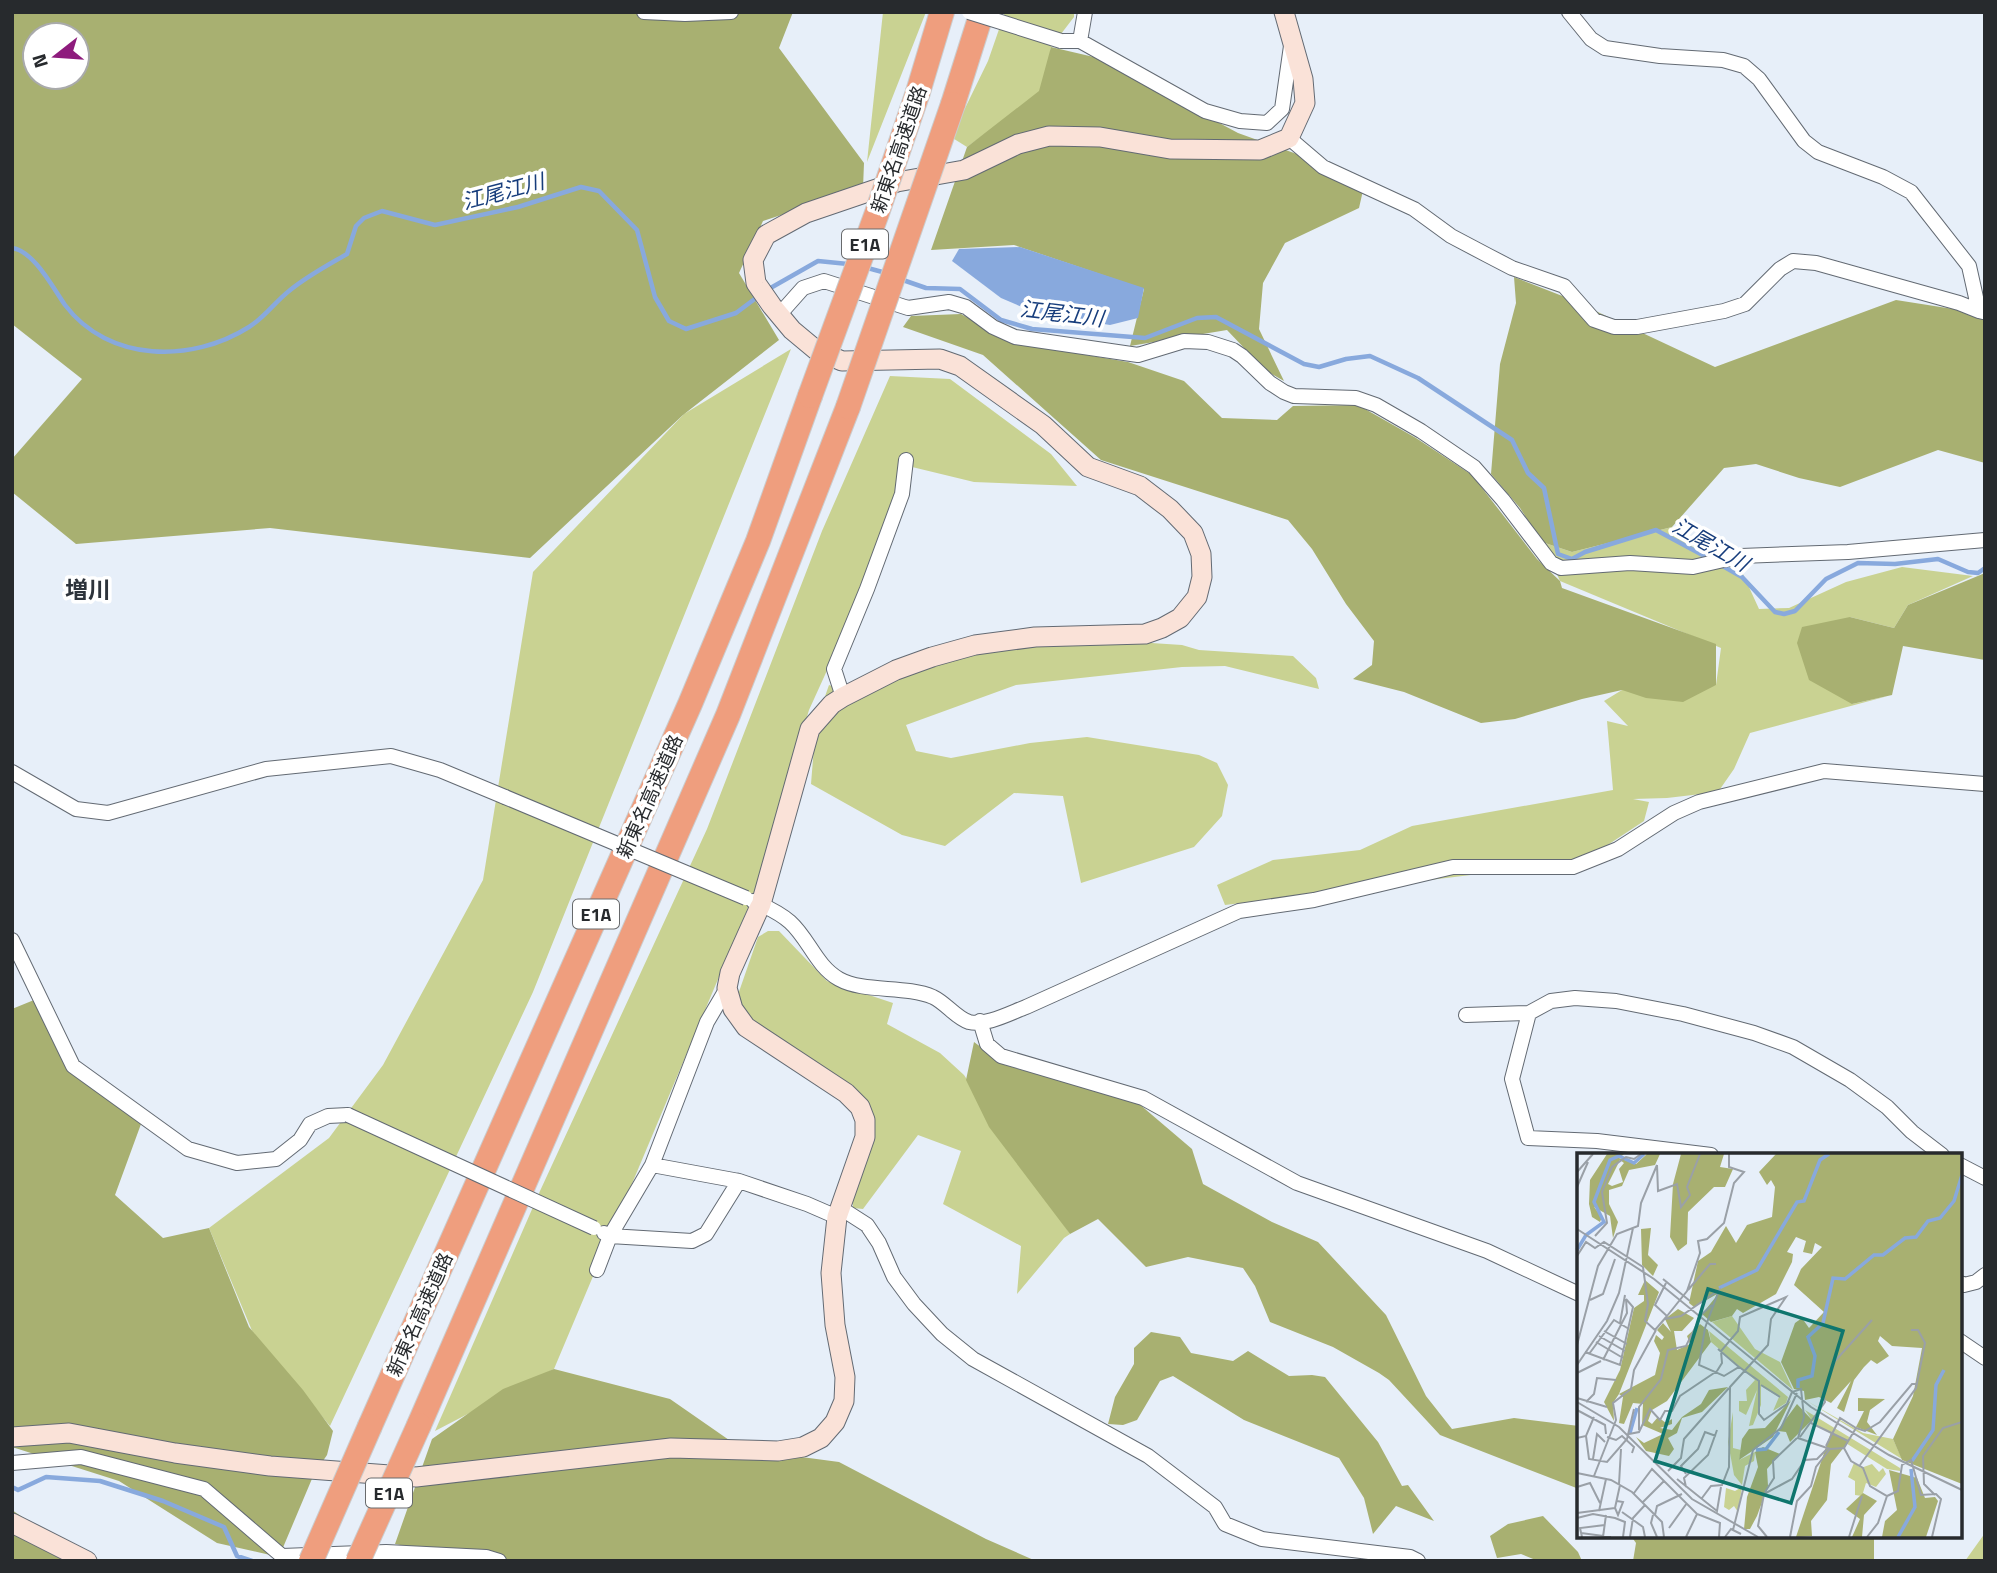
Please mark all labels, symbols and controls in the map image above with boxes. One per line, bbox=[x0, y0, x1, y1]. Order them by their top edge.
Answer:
north arrow bbox=[21, 21, 91, 91]
text: N bbox=[23, 51, 55, 72]
street label: 新東名高速道路 bbox=[863, 81, 933, 217]
water label: 江尾江川 bbox=[458, 164, 550, 217]
road number: E1A bbox=[842, 230, 888, 258]
water label: 江尾江川 bbox=[1018, 292, 1108, 334]
water label: 江尾江川 bbox=[1667, 509, 1757, 580]
district label: 増川 bbox=[65, 572, 111, 607]
street label: 新東名高速道路 bbox=[609, 729, 689, 863]
road number: E1A bbox=[573, 900, 619, 929]
inset map bbox=[1577, 1153, 1962, 1538]
street label: 新東名高速道路 bbox=[379, 1247, 459, 1381]
road number: E1A bbox=[366, 1478, 412, 1508]

